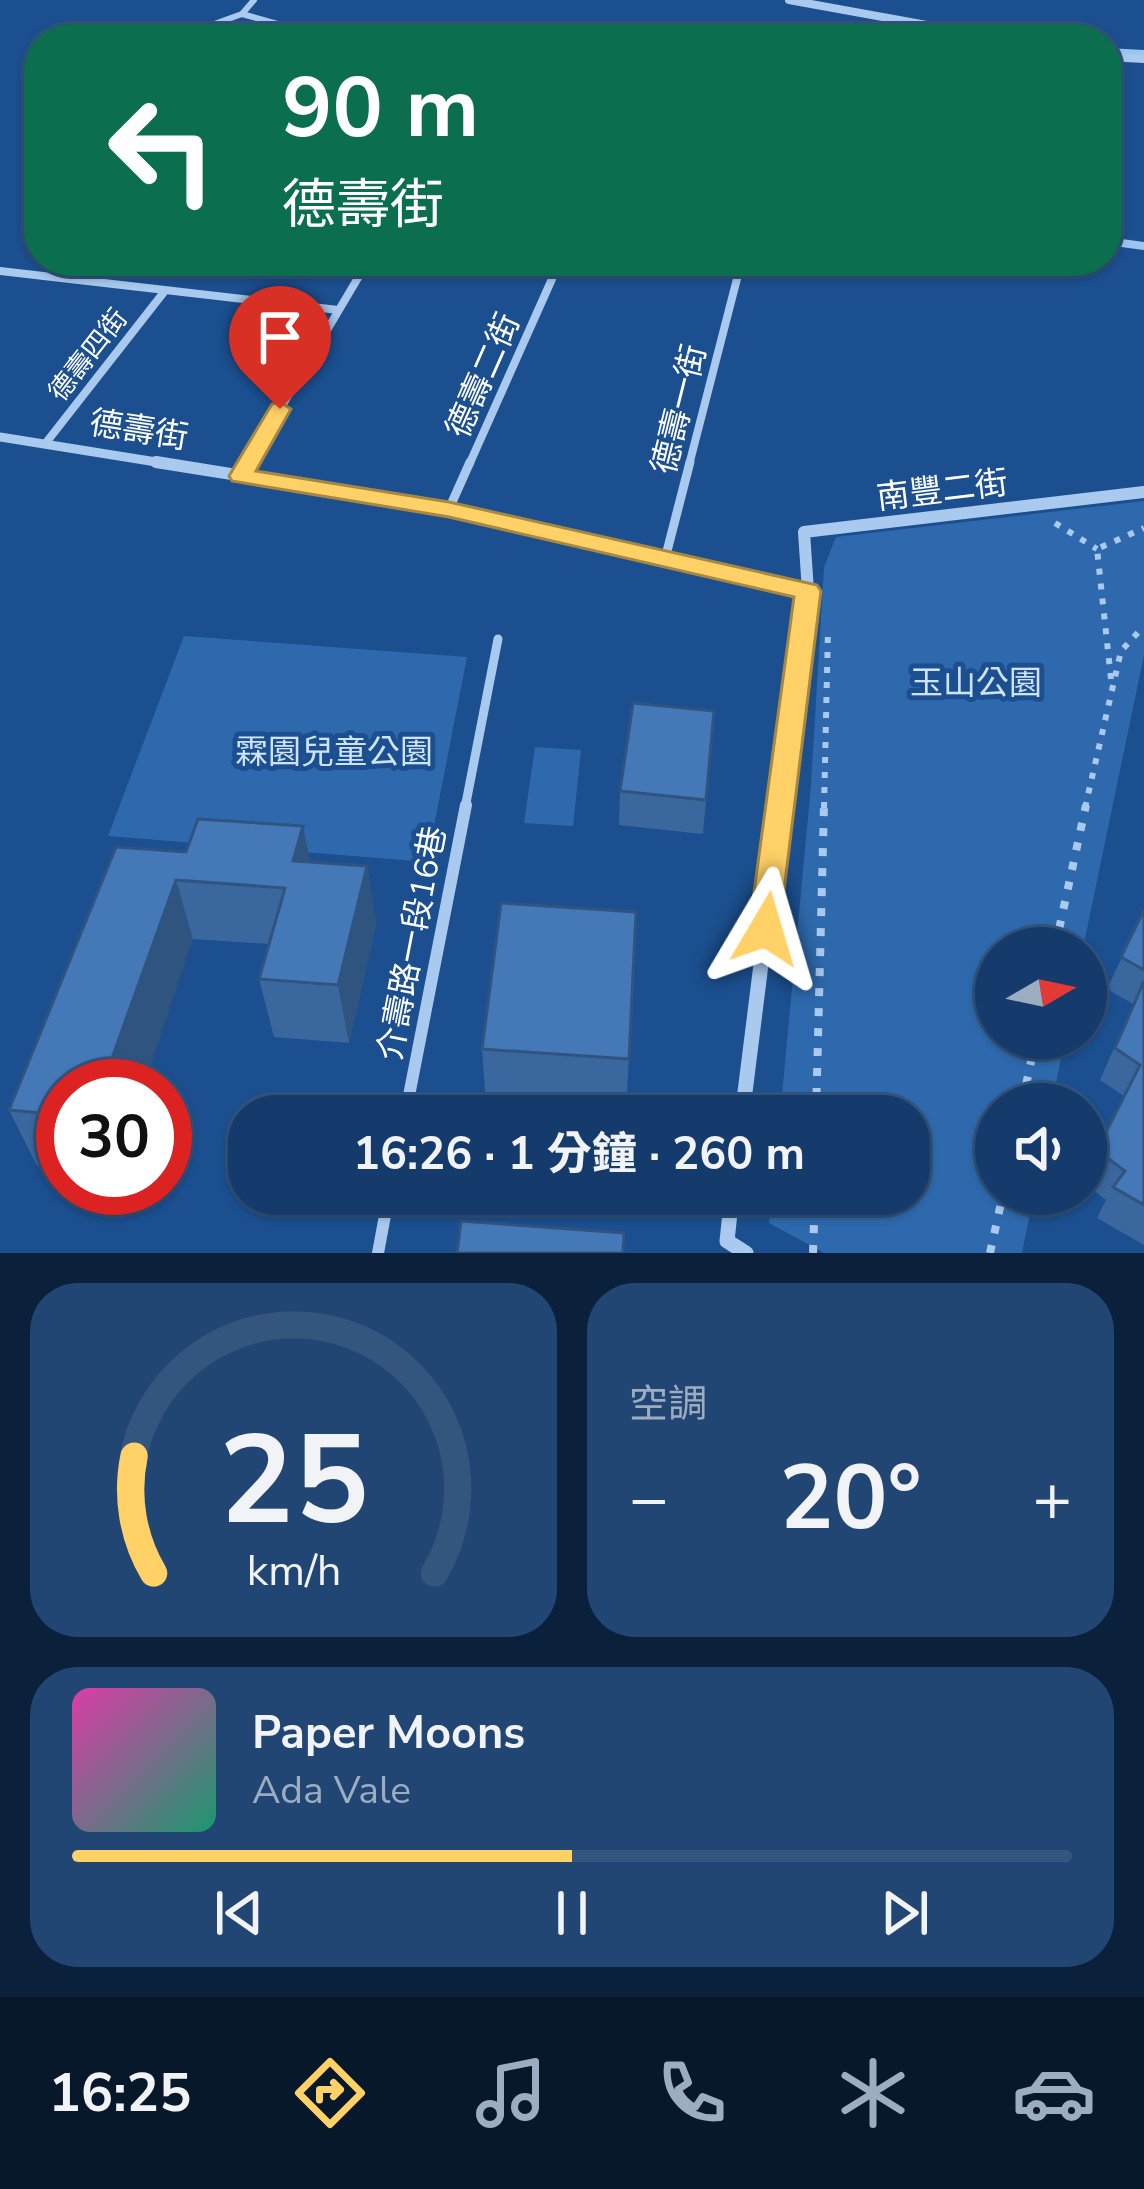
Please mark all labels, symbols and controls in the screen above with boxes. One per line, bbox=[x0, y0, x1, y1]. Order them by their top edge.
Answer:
text: 90 m bbox=[282, 51, 479, 166]
icon: left bbox=[84, 72, 240, 228]
text: 德壽街 bbox=[282, 168, 444, 242]
pin bbox=[229, 286, 331, 409]
street label: 德壽四街 bbox=[41, 301, 136, 409]
icon: arrive bbox=[247, 304, 313, 370]
street label: 德壽二街 bbox=[436, 306, 531, 445]
street label: 德壽一街 bbox=[642, 340, 717, 479]
street label: 德壽街 bbox=[86, 401, 191, 460]
street label: 南豐二街 bbox=[874, 460, 1010, 521]
park label: 玉山公園 bbox=[910, 661, 1042, 706]
park label: 霖園兒童公園 bbox=[235, 730, 433, 775]
street label: 介壽路一段16巷 bbox=[368, 822, 457, 1064]
position arrow bbox=[703, 866, 829, 992]
north arrow bbox=[975, 927, 1107, 1059]
map controls bbox=[975, 927, 1107, 1215]
speed limit sign: 30 bbox=[36, 1059, 192, 1215]
button: sound bbox=[975, 1083, 1107, 1215]
text: 16:26 · 1 分鐘 · 260 m bbox=[353, 1124, 805, 1185]
text: 空調 bbox=[629, 1378, 707, 1431]
text: 25 bbox=[219, 1396, 368, 1566]
text: 20° bbox=[779, 1437, 922, 1560]
text: − bbox=[629, 1454, 669, 1544]
text: + bbox=[1032, 1454, 1072, 1544]
text: km/h bbox=[246, 1542, 341, 1600]
text: Paper Moons bbox=[252, 1703, 525, 1764]
text: Ada Vale bbox=[252, 1764, 411, 1817]
icon: previous bbox=[206, 1880, 272, 1946]
icon: pause bbox=[539, 1880, 605, 1946]
icon: next bbox=[872, 1880, 938, 1946]
icon: directions bbox=[288, 2051, 372, 2135]
icon: music bbox=[469, 2051, 553, 2135]
icon: phone bbox=[650, 2051, 734, 2135]
icon: climate bbox=[831, 2051, 915, 2135]
icon: car bbox=[1012, 2051, 1096, 2135]
text: 16:25 bbox=[48, 2056, 191, 2130]

